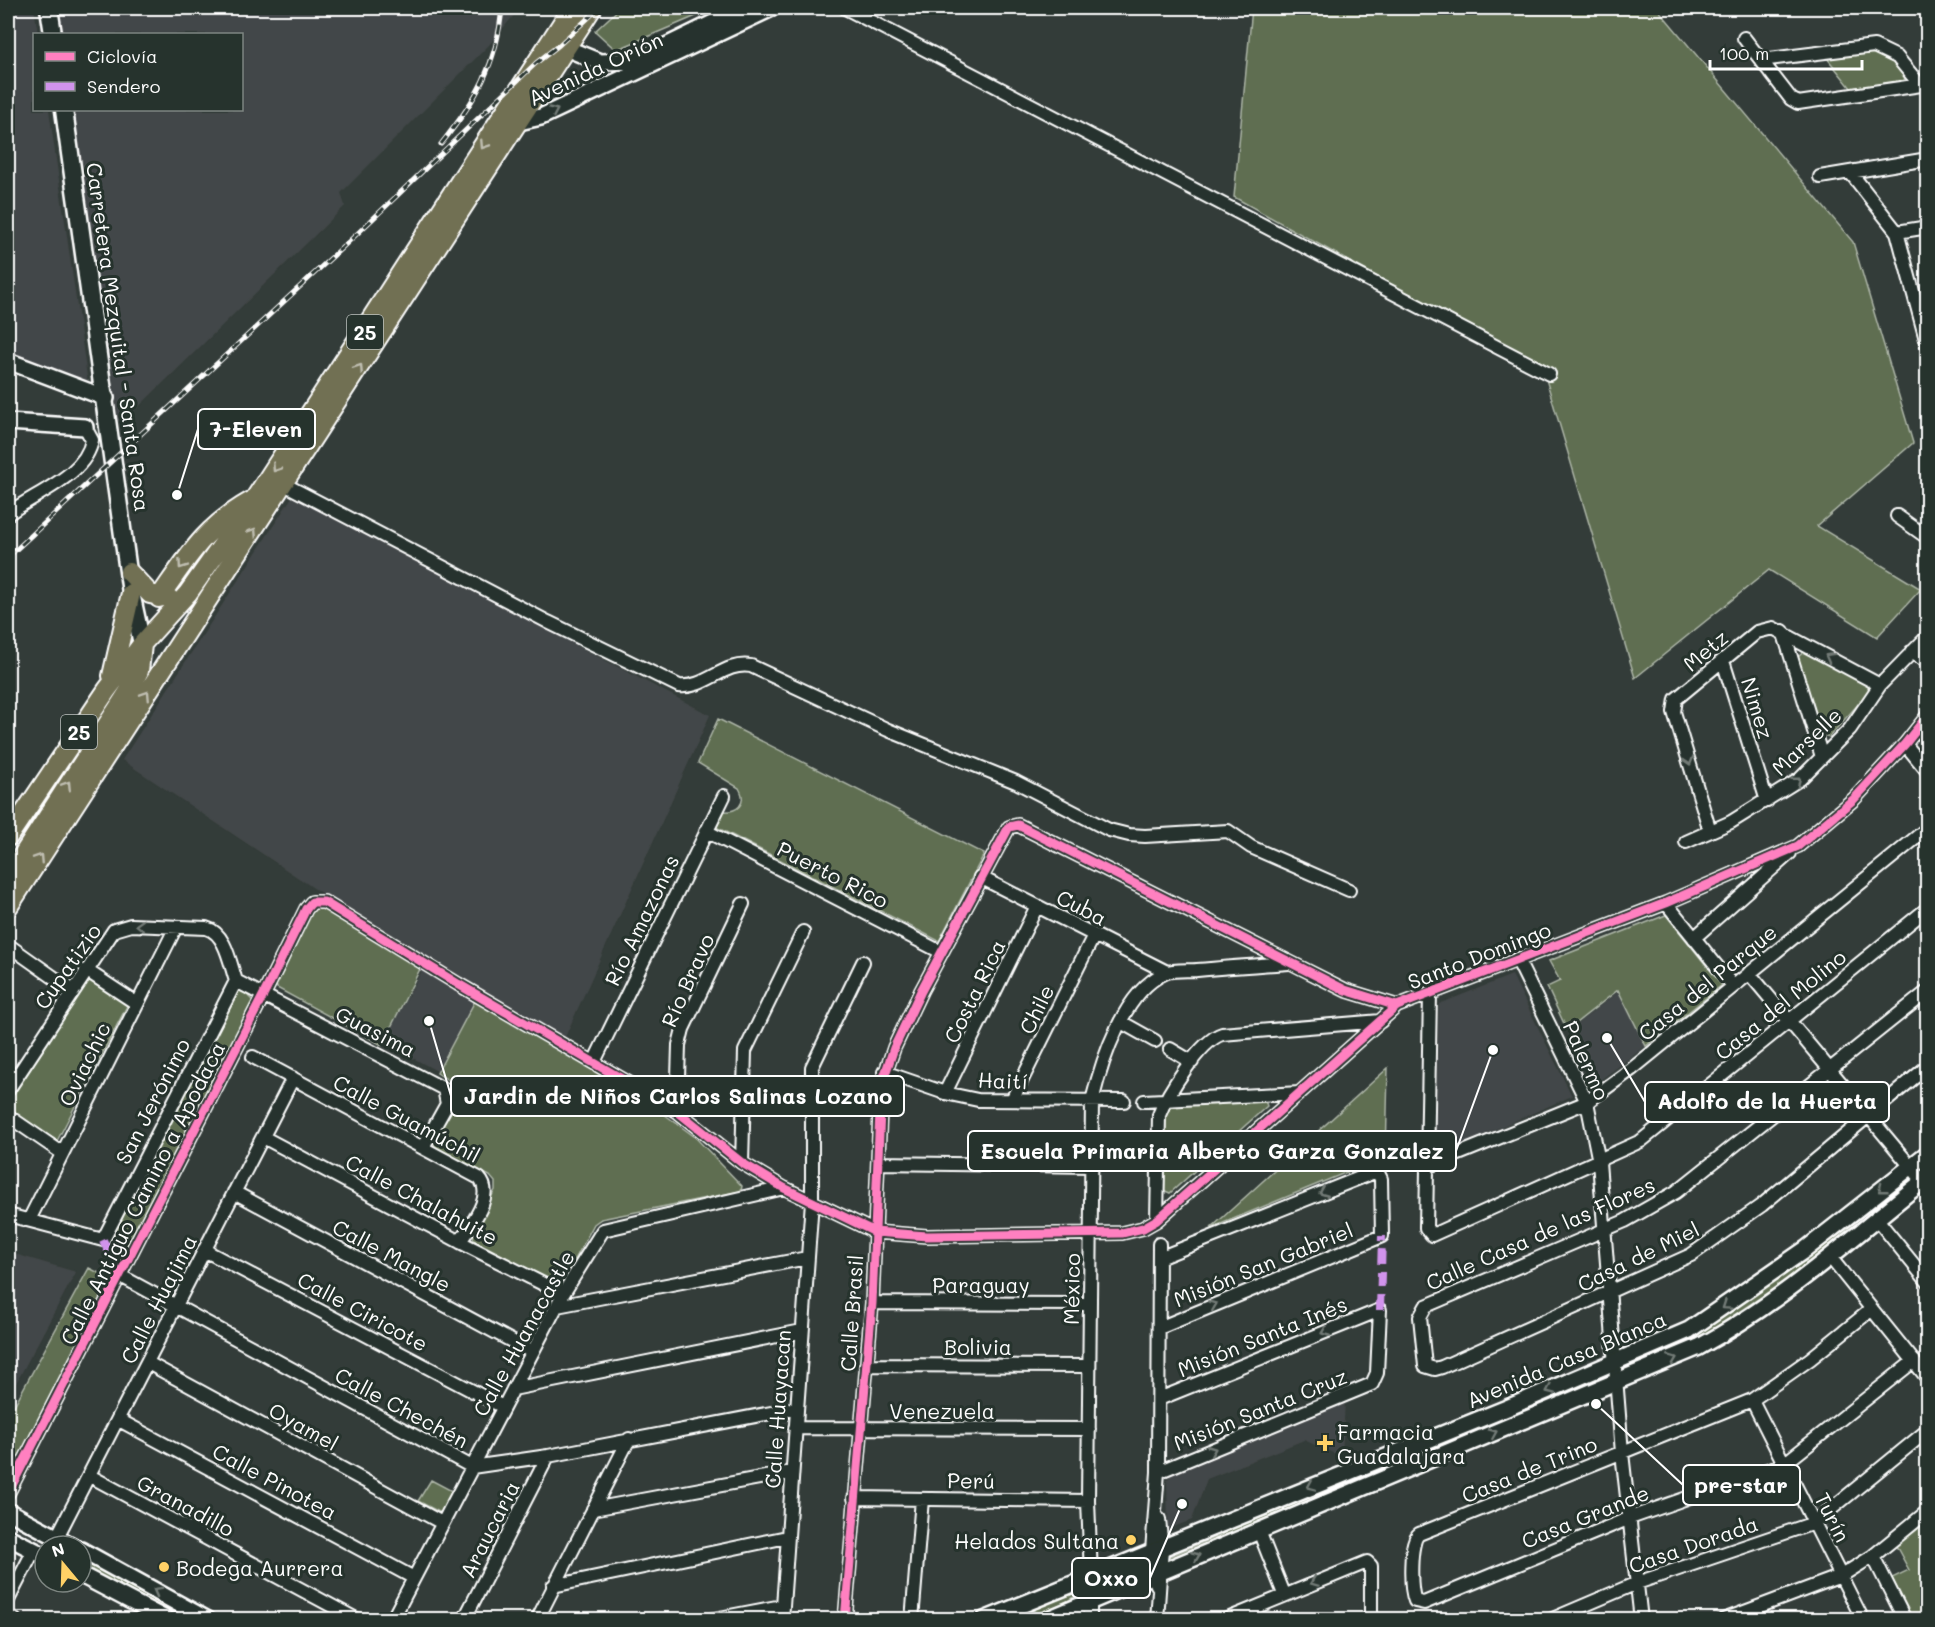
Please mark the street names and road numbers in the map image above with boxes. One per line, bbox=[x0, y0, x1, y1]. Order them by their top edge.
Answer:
street label: Avenida Orión bbox=[523, 25, 667, 111]
street label: Carretera Mezquital - Santa Rosa bbox=[81, 161, 157, 513]
road number: 25 bbox=[347, 315, 383, 349]
street label: Metz bbox=[1677, 623, 1733, 677]
street label: Nimez bbox=[1736, 674, 1780, 742]
street label: Marselle bbox=[1765, 701, 1847, 781]
road number: 25 bbox=[61, 715, 97, 749]
street label: Puerto Rico bbox=[773, 835, 893, 913]
street label: Río Amazonas bbox=[598, 850, 684, 990]
street label: Cuba bbox=[1052, 883, 1112, 931]
street label: Santo Domingo bbox=[1404, 915, 1554, 995]
street label: Cupatizio bbox=[28, 918, 106, 1014]
street label: Casa del Parque bbox=[1632, 918, 1782, 1046]
street label: Río Bravo bbox=[654, 929, 720, 1031]
street label: Costa Rica bbox=[937, 935, 1011, 1047]
street label: Casa del Molino bbox=[1709, 943, 1851, 1065]
street label: Chile bbox=[1013, 980, 1059, 1038]
street label: Guasima bbox=[331, 999, 421, 1063]
street label: Palermo bbox=[1558, 1016, 1616, 1104]
street label: Oviachic bbox=[52, 1018, 116, 1110]
street label: San Jerónimo bbox=[109, 1033, 195, 1169]
street label: Calle Antiguo Camino a Apodaca bbox=[54, 1037, 230, 1349]
street label: Haití bbox=[977, 1066, 1029, 1094]
street label: Calle Guamúchil bbox=[329, 1068, 485, 1168]
street label: Calle Chalahuite bbox=[341, 1148, 503, 1250]
street label: Calle Casa de las Flores bbox=[1421, 1170, 1659, 1296]
street label: Calle Mangle bbox=[328, 1213, 456, 1297]
street label: Casa de Miel bbox=[1573, 1215, 1703, 1297]
street label: Misión San Gabriel bbox=[1169, 1216, 1357, 1312]
street label: Calle Huajima bbox=[114, 1230, 202, 1368]
street label: Calle Huanacastle bbox=[466, 1245, 580, 1421]
street label: México bbox=[1057, 1253, 1085, 1325]
street label: Calle Brasil bbox=[833, 1254, 869, 1372]
street label: Calle Ciricote bbox=[293, 1265, 433, 1357]
street label: Paraguay bbox=[932, 1271, 1030, 1298]
street label: Misión Santa Inés bbox=[1173, 1290, 1351, 1382]
street label: Avenida Casa Blanca bbox=[1462, 1305, 1670, 1413]
street label: Calle Huayacan bbox=[758, 1329, 796, 1489]
street label: Bolivia bbox=[944, 1333, 1012, 1360]
street label: Calle Chechén bbox=[331, 1361, 473, 1453]
street label: Misión Santa Cruz bbox=[1169, 1362, 1351, 1456]
street label: Oyamel bbox=[264, 1396, 344, 1456]
street label: Venezuela bbox=[889, 1397, 995, 1424]
street label: Casa de Trino bbox=[1457, 1430, 1601, 1508]
street label: Calle Pinotea bbox=[208, 1437, 342, 1525]
street label: Perú bbox=[947, 1466, 995, 1494]
street label: Granadillo bbox=[133, 1468, 239, 1542]
street label: Araucaria bbox=[453, 1476, 525, 1582]
street label: Casa Grande bbox=[1517, 1478, 1653, 1554]
street label: Turín bbox=[1809, 1488, 1857, 1546]
street label: Casa Dorada bbox=[1625, 1509, 1761, 1579]

